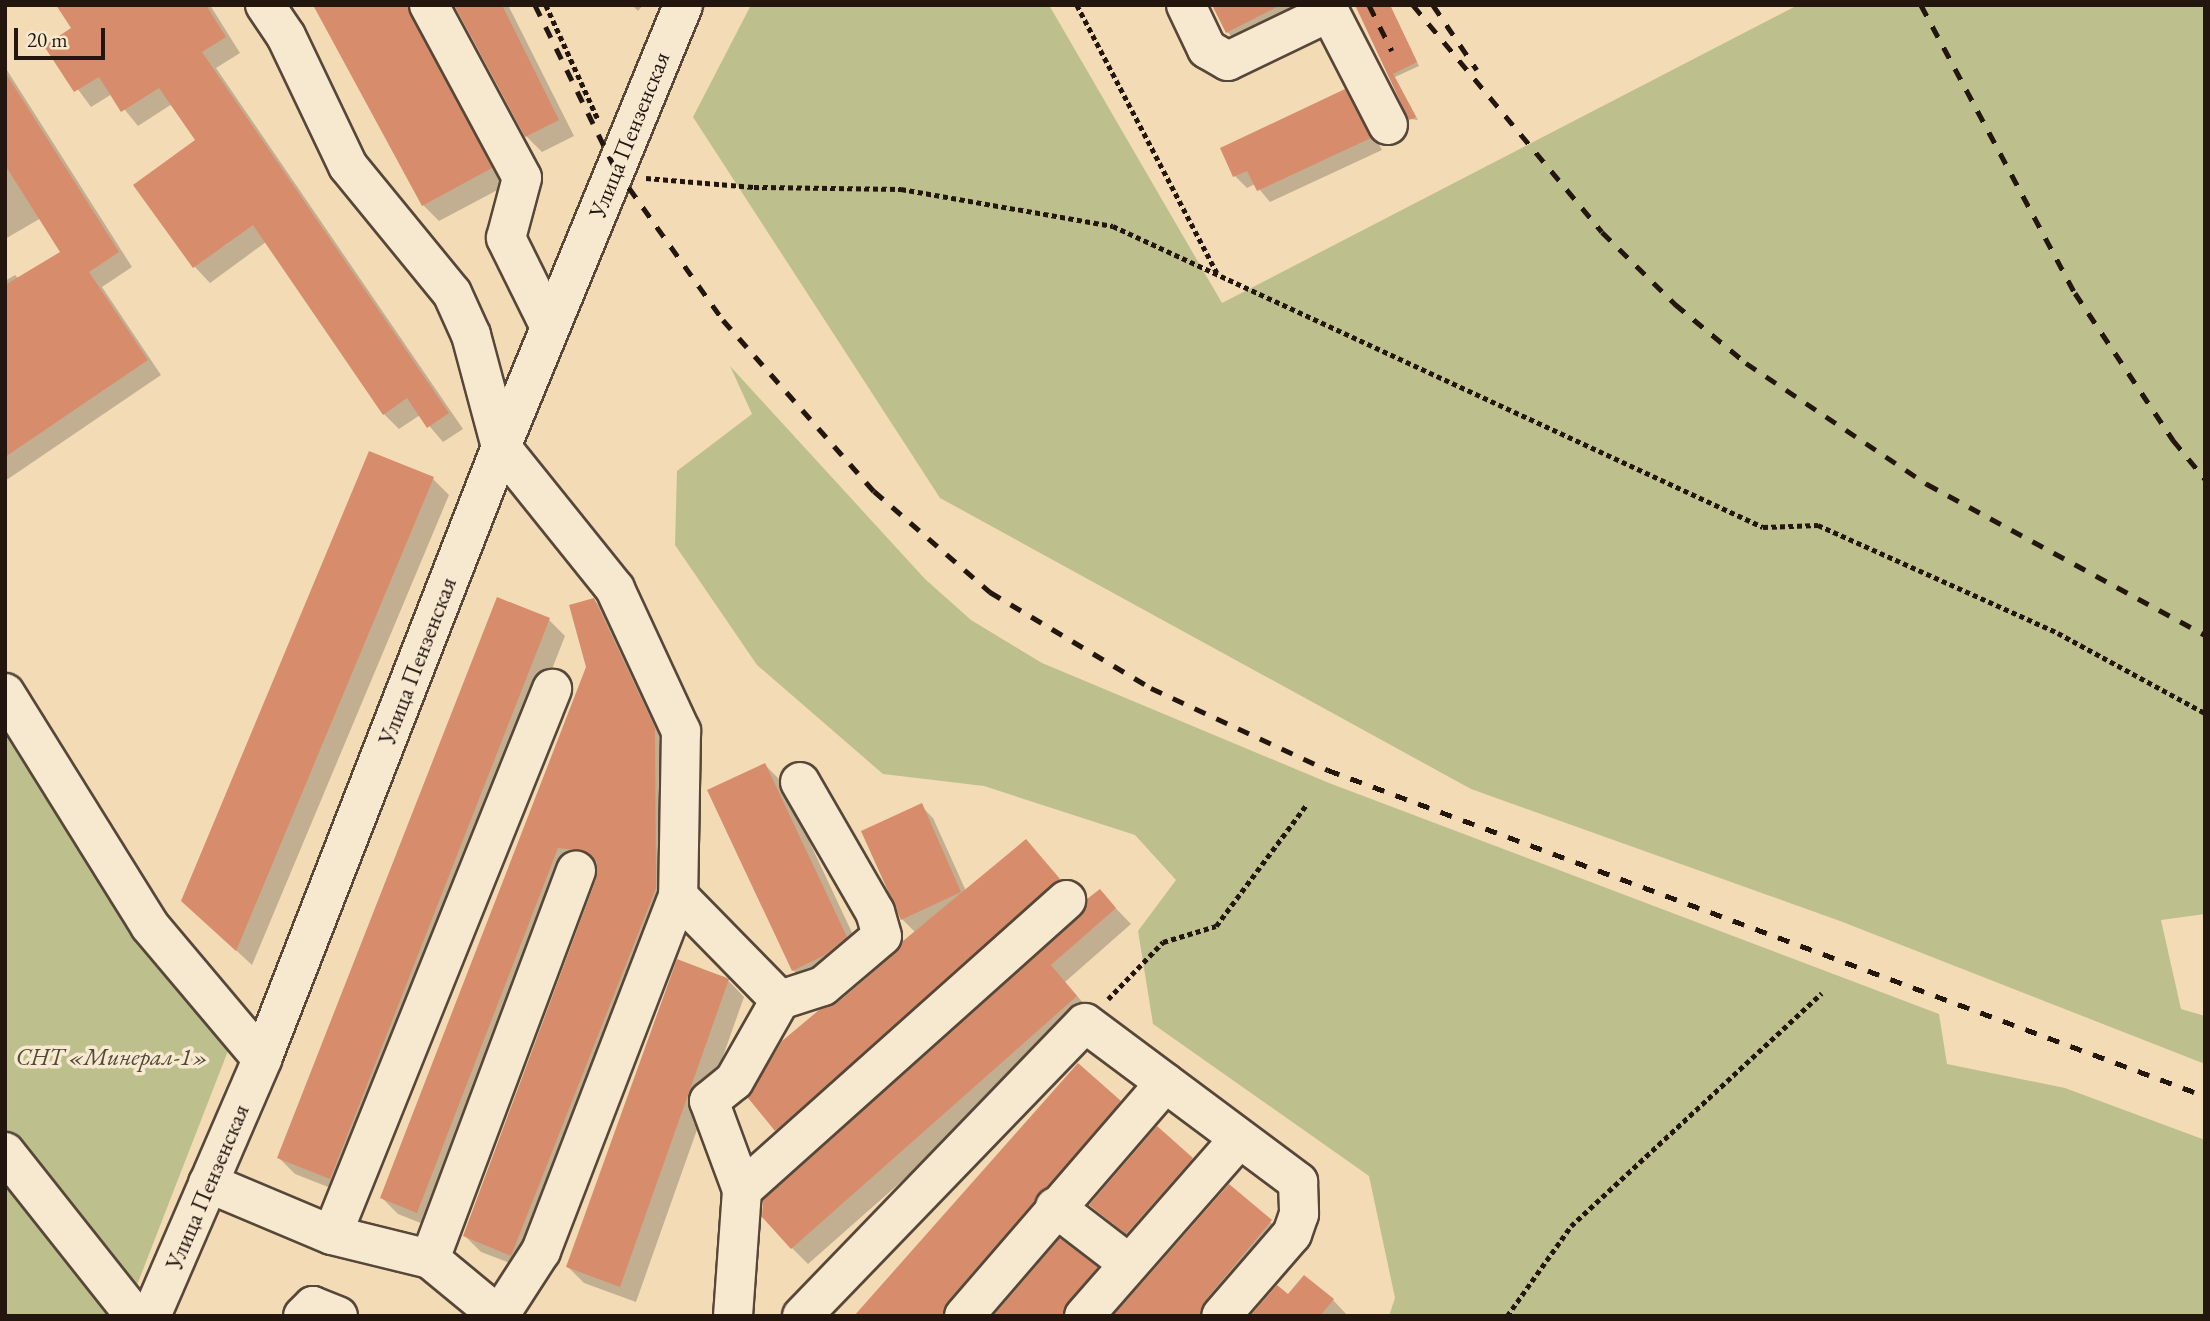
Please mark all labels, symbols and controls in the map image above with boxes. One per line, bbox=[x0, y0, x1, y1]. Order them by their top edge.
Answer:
scale bar bbox=[18, 14, 108, 58]
text: 20 m bbox=[27, 26, 68, 53]
street label: Улица Пензенская bbox=[582, 47, 676, 223]
street label: Улица Пензенская bbox=[372, 573, 462, 749]
park label: СНТ «Минерал-1» bbox=[16, 1043, 208, 1071]
street label: Улица Пензенская bbox=[159, 1100, 255, 1274]

